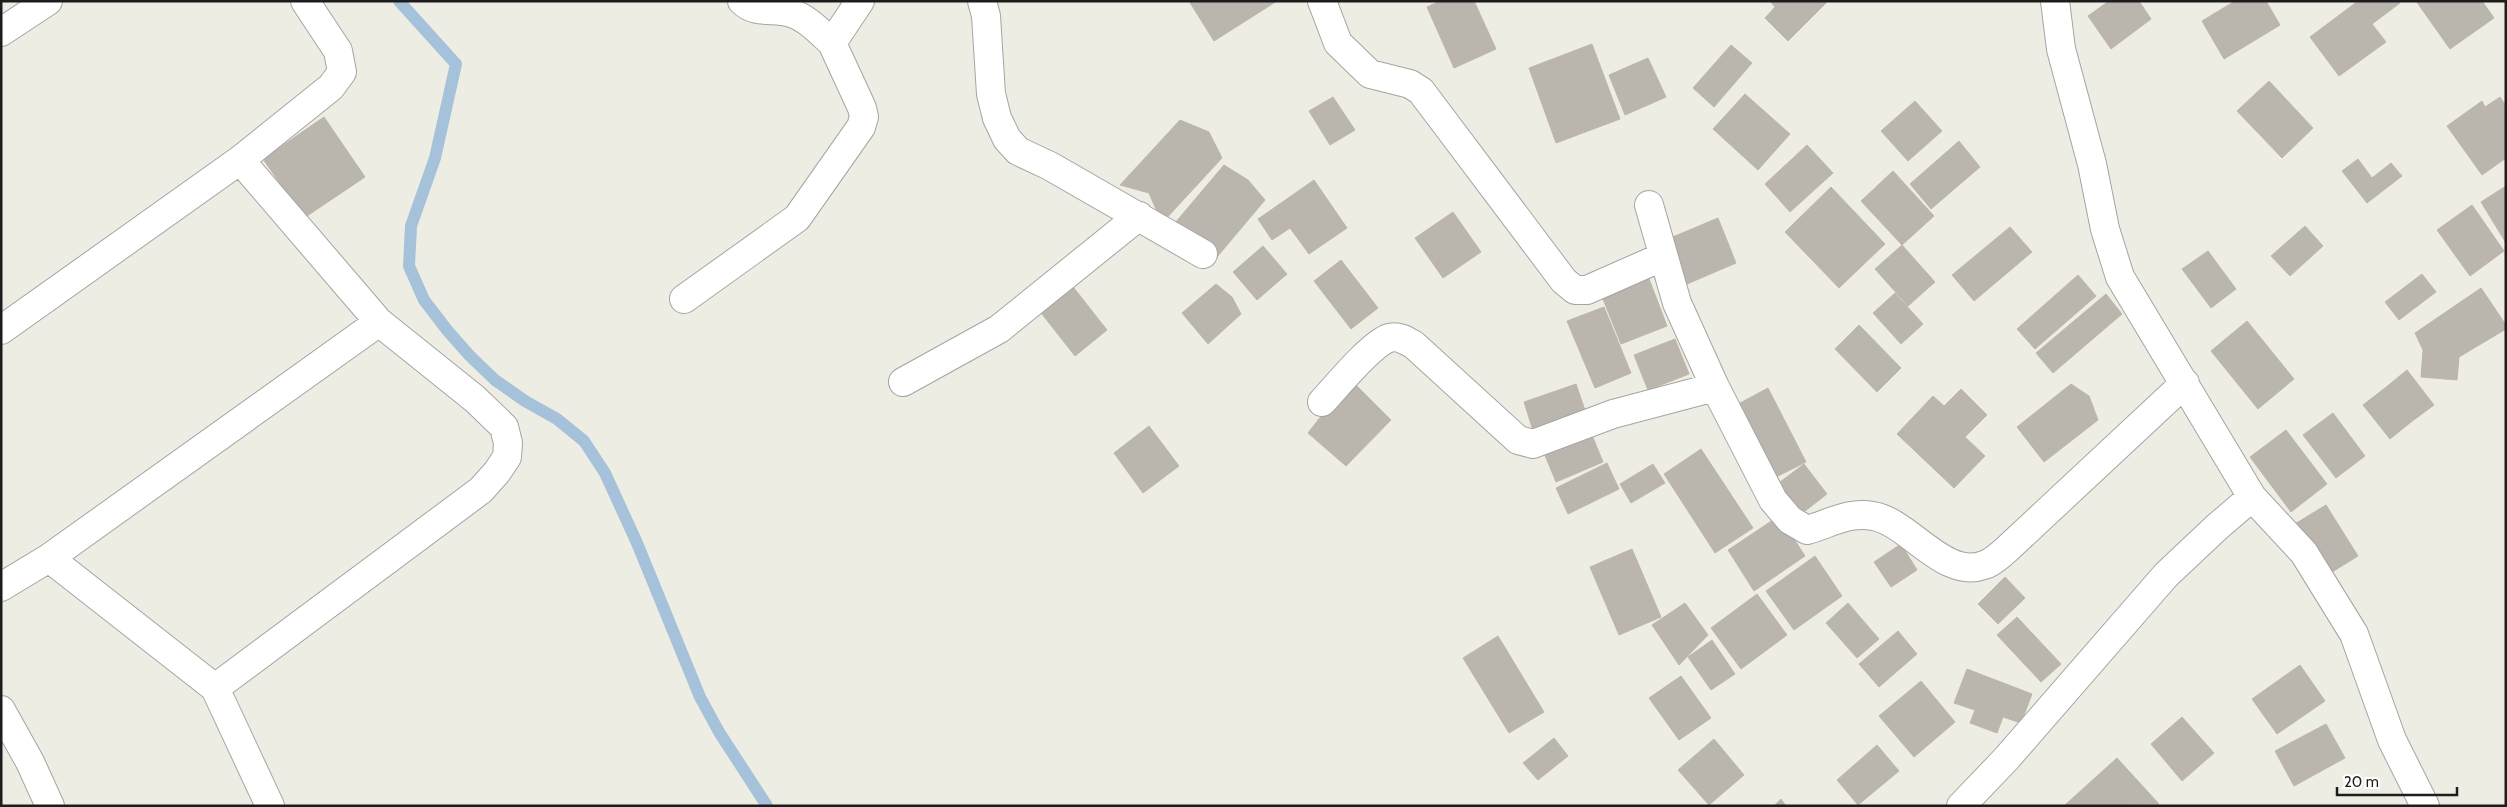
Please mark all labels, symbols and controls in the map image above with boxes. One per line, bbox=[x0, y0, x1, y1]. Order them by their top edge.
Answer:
scale bar bbox=[2337, 764, 2457, 796]
text: 20 m bbox=[2344, 773, 2379, 791]

